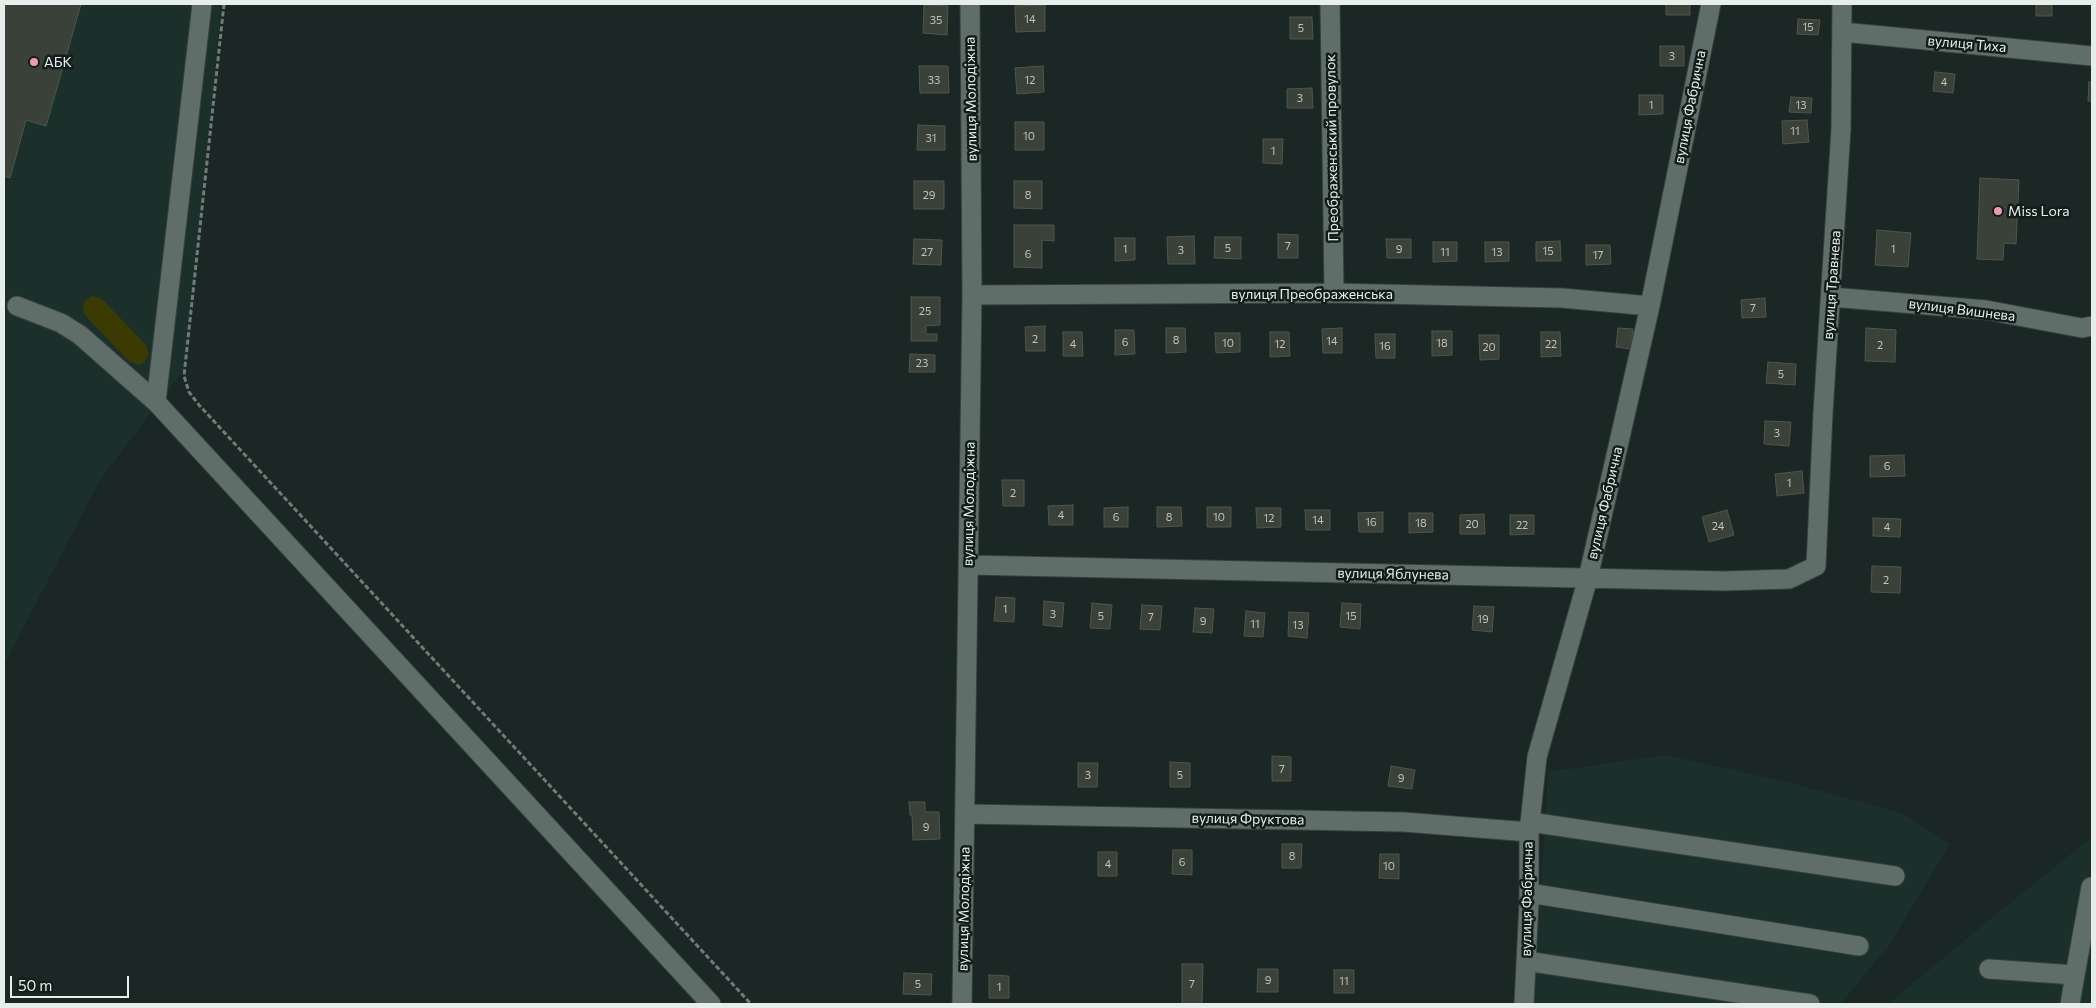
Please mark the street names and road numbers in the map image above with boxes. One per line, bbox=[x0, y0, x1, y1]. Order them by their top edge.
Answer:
street label: вулиця Тиха bbox=[1927, 32, 2007, 56]
street label: вулиця Молодіжна bbox=[962, 37, 980, 161]
street label: вулиця Фабрична bbox=[1671, 49, 1709, 165]
street label: Преображенський провулок bbox=[1322, 54, 1342, 242]
street label: вулиця Травнева bbox=[1820, 230, 1844, 340]
street label: вулиця Преображенська bbox=[1231, 286, 1393, 302]
street label: вулиця Вишнева bbox=[1908, 295, 2016, 325]
street label: вулиця Молодіжна bbox=[960, 442, 978, 566]
street label: вулиця Фабрична bbox=[1584, 445, 1626, 561]
street label: вулиця Яблунева bbox=[1337, 565, 1449, 583]
street label: вулиця Фруктова bbox=[1192, 810, 1304, 828]
street label: вулиця Фабрична bbox=[1518, 841, 1536, 957]
street label: вулиця Молодіжна bbox=[955, 847, 973, 971]

